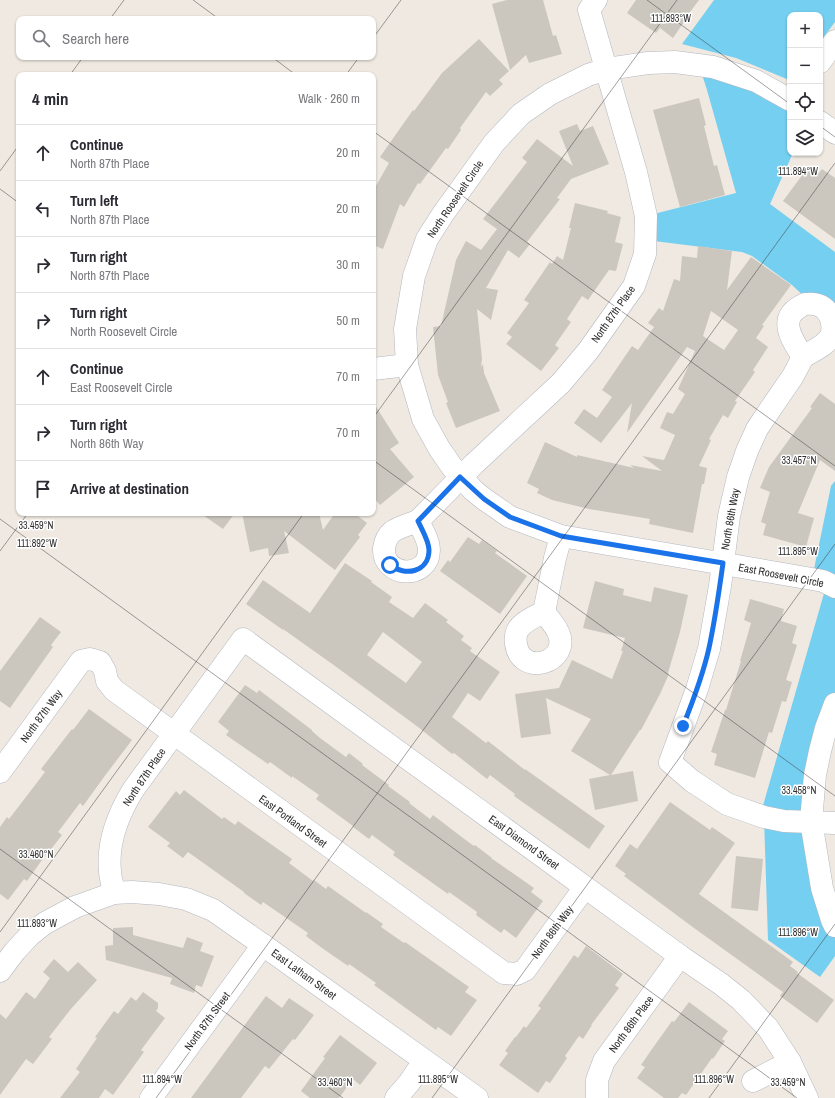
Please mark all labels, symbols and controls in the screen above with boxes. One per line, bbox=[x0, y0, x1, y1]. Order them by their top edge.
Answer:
text: 111.893°W bbox=[651, 12, 691, 25]
map controls bbox=[787, 12, 823, 156]
button: + bbox=[787, 12, 823, 48]
search box bbox=[16, 16, 376, 60]
icon: search bbox=[30, 27, 52, 49]
text: Search here bbox=[62, 28, 129, 49]
button: − bbox=[787, 48, 823, 84]
button: locate bbox=[787, 84, 823, 120]
text: 4 min bbox=[32, 87, 68, 110]
text: Walk · 260 m bbox=[298, 90, 360, 107]
button: layers bbox=[787, 120, 823, 156]
text: Continue bbox=[70, 134, 123, 155]
icon: ahead bbox=[32, 142, 54, 164]
text: 20 m bbox=[336, 144, 360, 161]
text: North 87th Place bbox=[70, 155, 149, 172]
street label: North Roosevelt Circle bbox=[424, 157, 486, 241]
text: 111.894°W bbox=[778, 165, 818, 178]
text: Turn left bbox=[70, 190, 118, 211]
icon: left bbox=[32, 198, 54, 220]
text: 20 m bbox=[336, 200, 360, 217]
text: North 87th Place bbox=[70, 211, 149, 228]
text: Turn right bbox=[70, 246, 127, 267]
icon: right bbox=[32, 254, 54, 276]
text: 30 m bbox=[336, 256, 360, 273]
text: North 87th Place bbox=[70, 267, 149, 284]
street label: North 87th Place bbox=[588, 282, 638, 346]
text: Turn right bbox=[70, 302, 127, 323]
icon: right bbox=[32, 310, 54, 332]
text: 50 m bbox=[336, 312, 360, 329]
text: North Roosevelt Circle bbox=[70, 323, 177, 340]
text: Continue bbox=[70, 358, 123, 379]
icon: ahead bbox=[32, 366, 54, 388]
text: 70 m bbox=[336, 368, 360, 385]
text: East Roosevelt Circle bbox=[70, 379, 173, 396]
text: Turn right bbox=[70, 414, 127, 435]
icon: right bbox=[32, 422, 54, 444]
text: 70 m bbox=[336, 424, 360, 441]
text: North 86th Way bbox=[70, 435, 144, 452]
text: 33.457°N bbox=[782, 454, 817, 467]
icon: arrive bbox=[32, 478, 54, 500]
text: Arrive at destination bbox=[70, 478, 189, 499]
street label: North 86th Way bbox=[718, 487, 742, 551]
text: 33.459°N bbox=[19, 519, 54, 532]
text: 111.892°W bbox=[17, 537, 57, 550]
text: 111.895°W bbox=[778, 545, 818, 558]
route start bbox=[381, 556, 399, 574]
street label: East Roosevelt Circle bbox=[737, 560, 825, 590]
street label: North 87th Way bbox=[17, 686, 65, 745]
route end bbox=[674, 717, 692, 735]
street label: North 87th Place bbox=[119, 745, 169, 809]
text: 33.458°N bbox=[782, 784, 817, 797]
street label: East Portland Street bbox=[256, 792, 330, 851]
street label: East Diamond Street bbox=[486, 812, 562, 873]
text: 33.460°N bbox=[19, 848, 54, 861]
street label: North 86th Way bbox=[528, 902, 576, 961]
text: 111.893°W bbox=[17, 917, 57, 930]
text: 111.896°W bbox=[778, 926, 818, 939]
street label: East Latham Street bbox=[269, 946, 340, 1003]
street label: North 87th Street bbox=[181, 989, 233, 1053]
street label: North 86th Place bbox=[606, 993, 656, 1055]
text: 111.894°W bbox=[142, 1073, 182, 1086]
text: 111.895°W bbox=[418, 1073, 458, 1086]
text: 111.896°W bbox=[694, 1073, 734, 1086]
text: 33.460°N bbox=[318, 1076, 353, 1089]
text: 33.459°N bbox=[771, 1076, 806, 1089]

